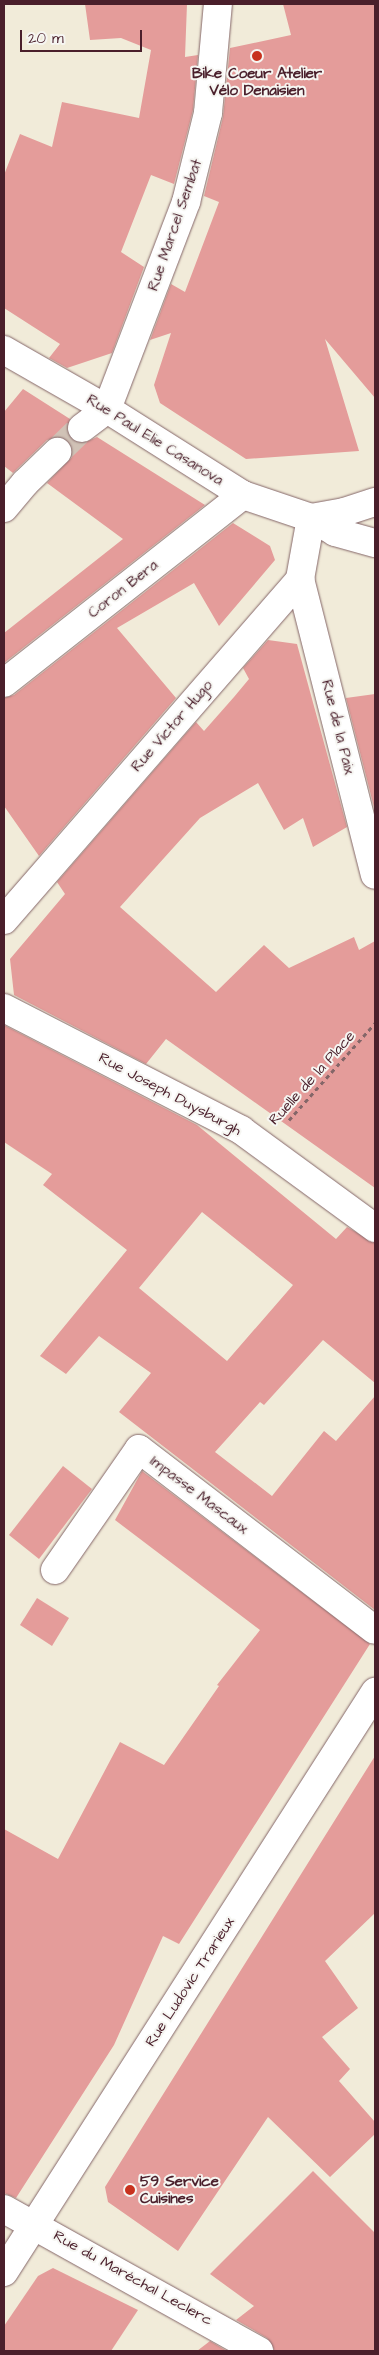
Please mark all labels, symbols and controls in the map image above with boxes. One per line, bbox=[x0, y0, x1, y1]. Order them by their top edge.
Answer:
scale bar bbox=[22, 20, 145, 52]
text: 20 m bbox=[28, 28, 64, 49]
marker: Bike Coeur Atelier Vélo Denaisien bbox=[251, 50, 263, 62]
place label: Bike Coeur Atelier Vélo Denaisien bbox=[192, 64, 322, 99]
street label: Rue Marcel Sembat bbox=[144, 157, 206, 293]
street label: Rue Paul Elie Casanova bbox=[83, 391, 227, 489]
street label: Coron Bera bbox=[84, 556, 162, 622]
street label: Rue Victor Hugo bbox=[127, 677, 217, 775]
street label: Rue de la Paix bbox=[318, 678, 358, 776]
street label: Ruelle de la Place bbox=[265, 1027, 359, 1129]
street label: Rue Joseph Duysburgh bbox=[96, 1049, 244, 1139]
street label: Impasse Mascaux bbox=[146, 1452, 252, 1538]
street label: Rue Ludovic Trarieux bbox=[141, 1914, 239, 2050]
place label: 59 Service Cuisines bbox=[140, 2172, 219, 2207]
marker: 59 Service Cuisines bbox=[124, 2184, 136, 2196]
street label: Rue du Maréchal Leclerc bbox=[50, 2227, 216, 2329]

